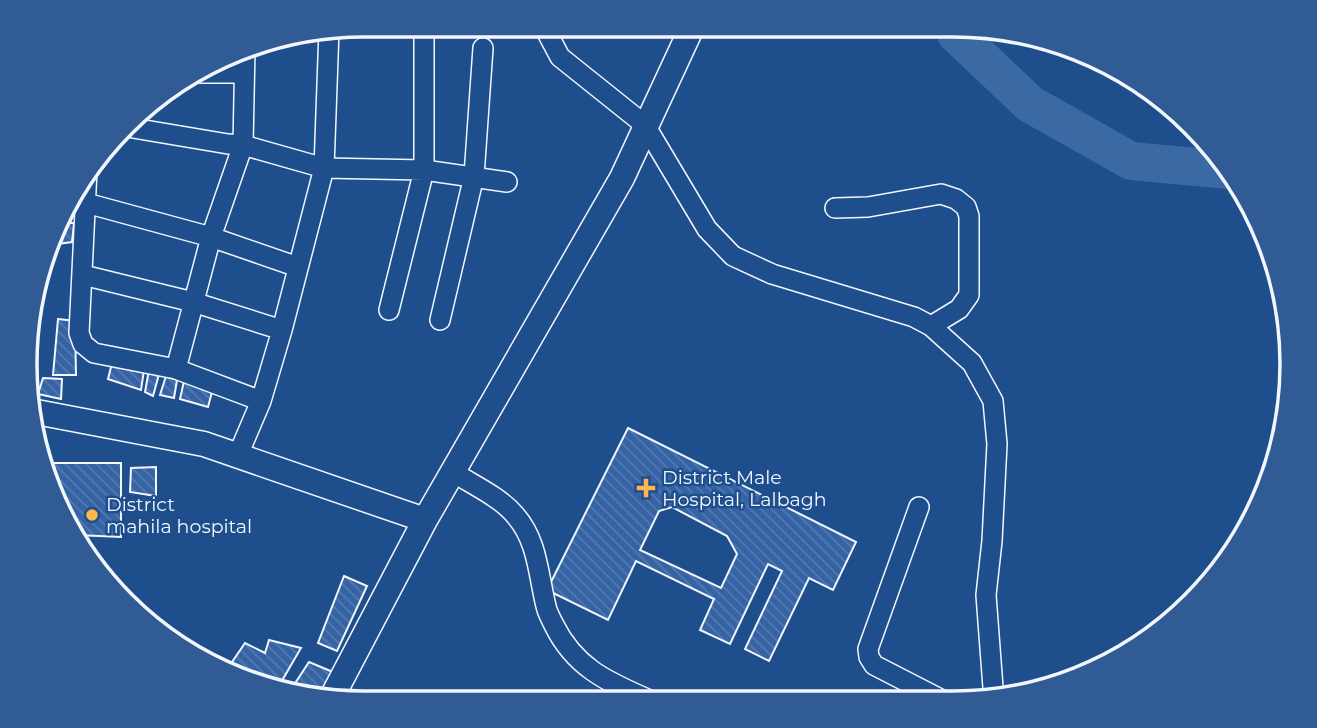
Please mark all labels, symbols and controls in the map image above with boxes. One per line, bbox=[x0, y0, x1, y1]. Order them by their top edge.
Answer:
place label: District Male Hospital, Lalbagh bbox=[662, 466, 827, 511]
marker: District Male Hospital, Lalbagh bbox=[636, 478, 656, 498]
place label: District mahila hospital bbox=[106, 493, 252, 538]
marker: District mahila hospital bbox=[84, 507, 100, 523]

